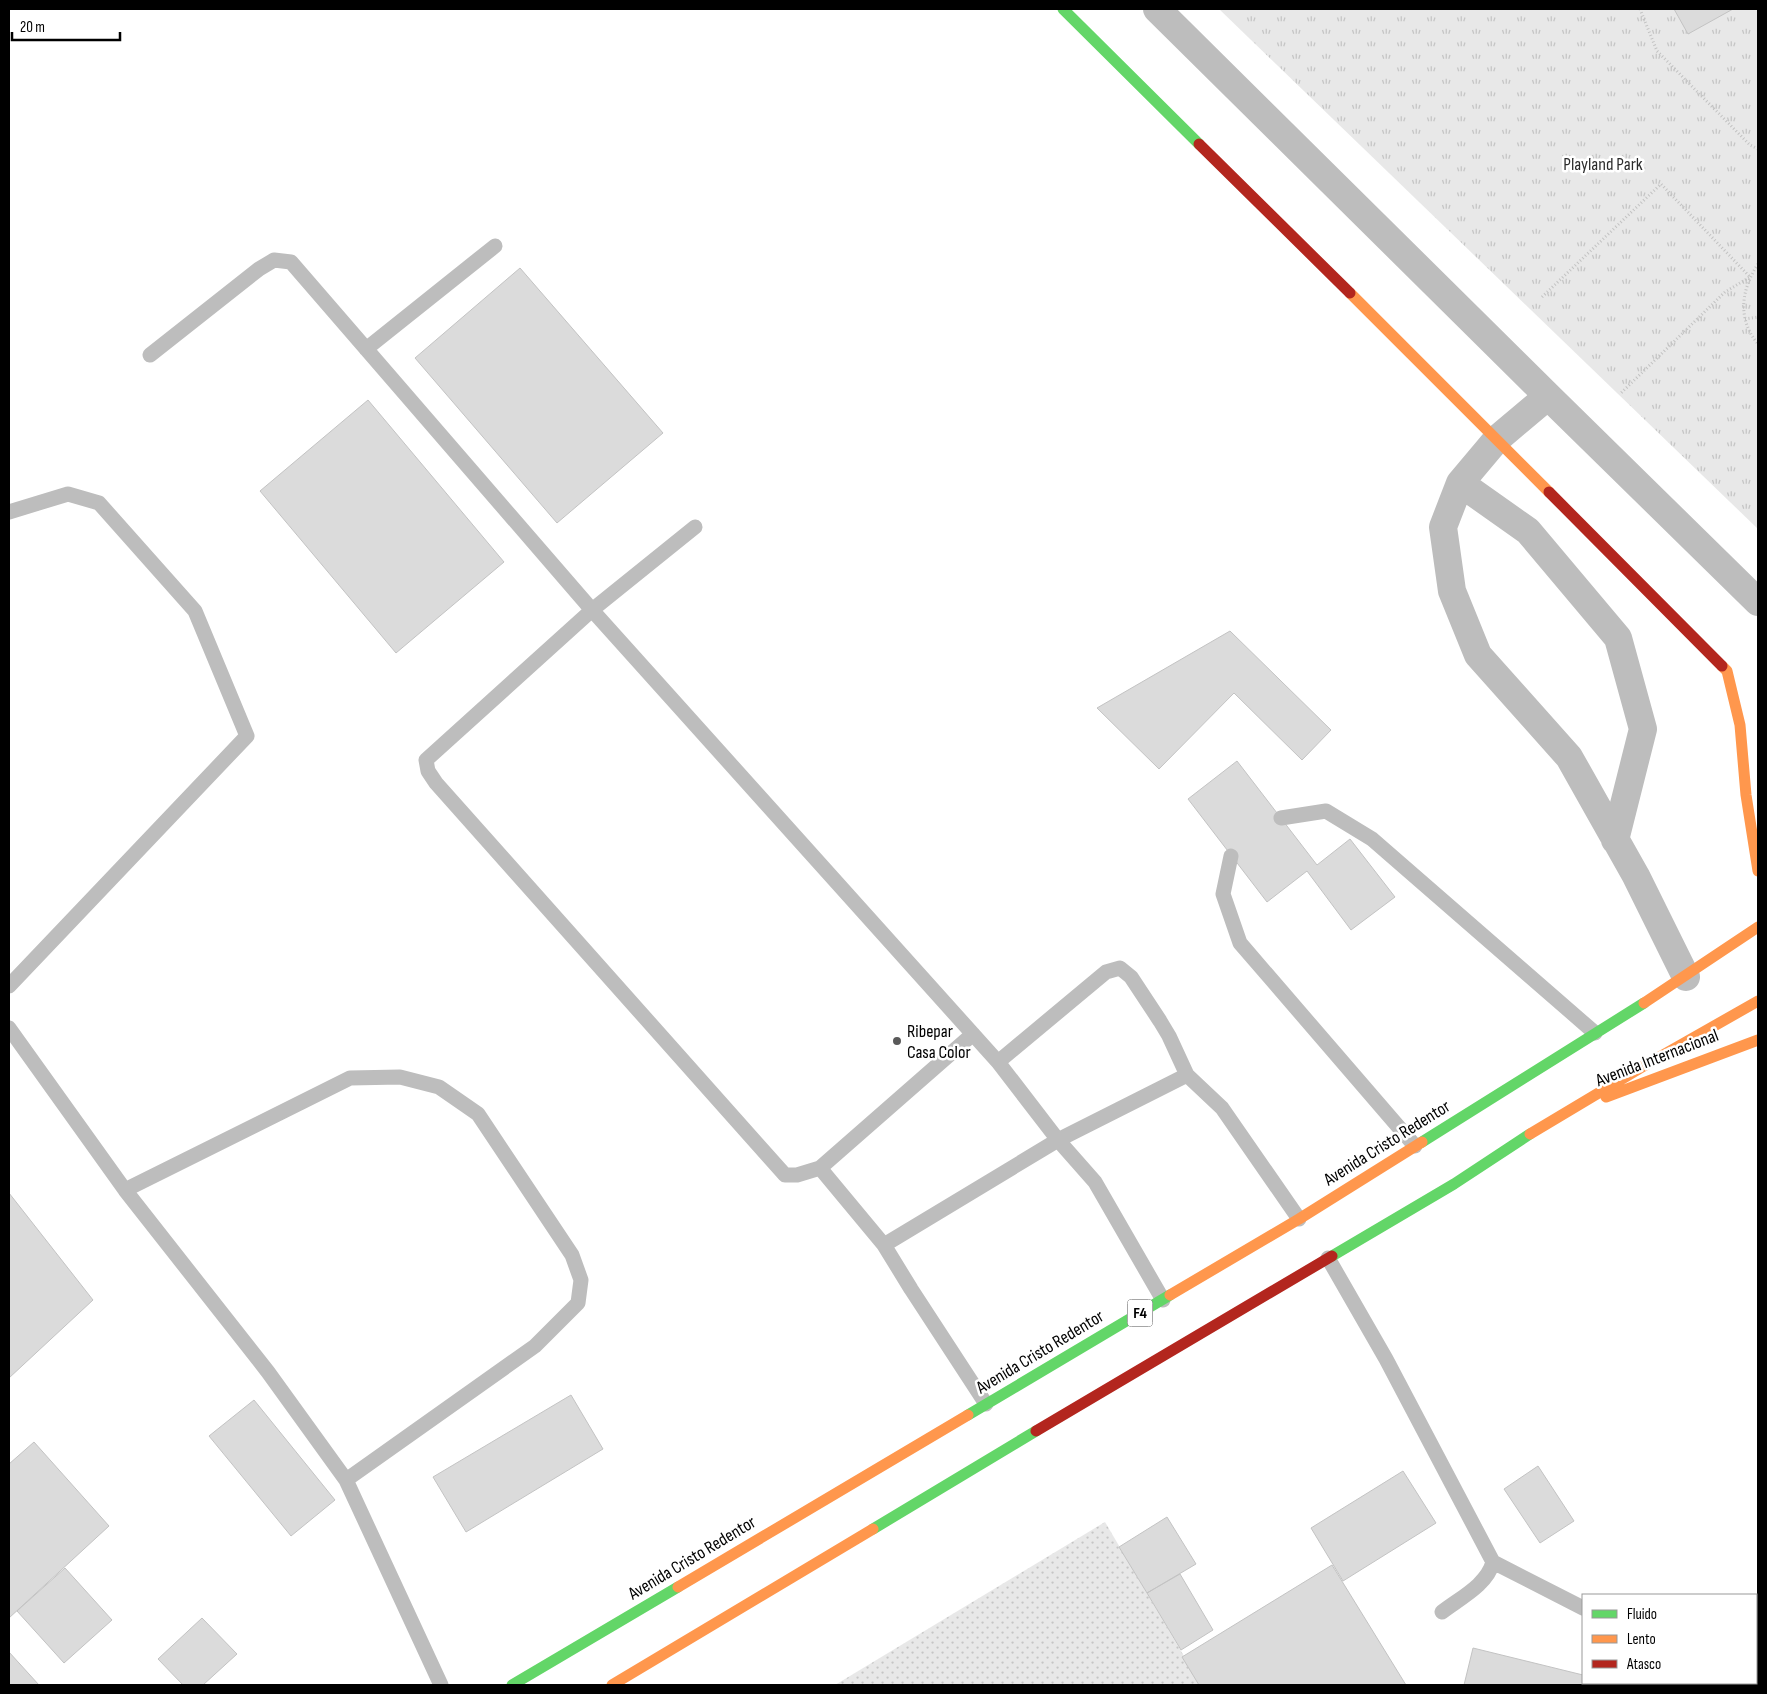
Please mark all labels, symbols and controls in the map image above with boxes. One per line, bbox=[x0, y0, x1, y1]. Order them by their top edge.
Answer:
scale bar bbox=[12, 10, 120, 42]
text: 20 m bbox=[20, 18, 45, 37]
park label: Playland Park bbox=[1563, 154, 1643, 175]
place label: Ribepar Casa Color bbox=[907, 1021, 971, 1063]
street label: Avenida Internacional bbox=[1592, 1025, 1721, 1091]
marker: Ribepar Casa Color bbox=[891, 1035, 903, 1047]
street label: Avenida Cristo Redentor bbox=[1319, 1096, 1454, 1191]
road number: F4 bbox=[1128, 1300, 1152, 1326]
street label: Avenida Cristo Redentor bbox=[972, 1306, 1108, 1399]
street label: Avenida Cristo Redentor bbox=[624, 1512, 760, 1605]
legend bbox=[1582, 1594, 1757, 1684]
text: Fluido bbox=[1627, 1605, 1657, 1624]
text: Lento bbox=[1627, 1630, 1656, 1649]
text: Atasco bbox=[1626, 1655, 1661, 1674]

